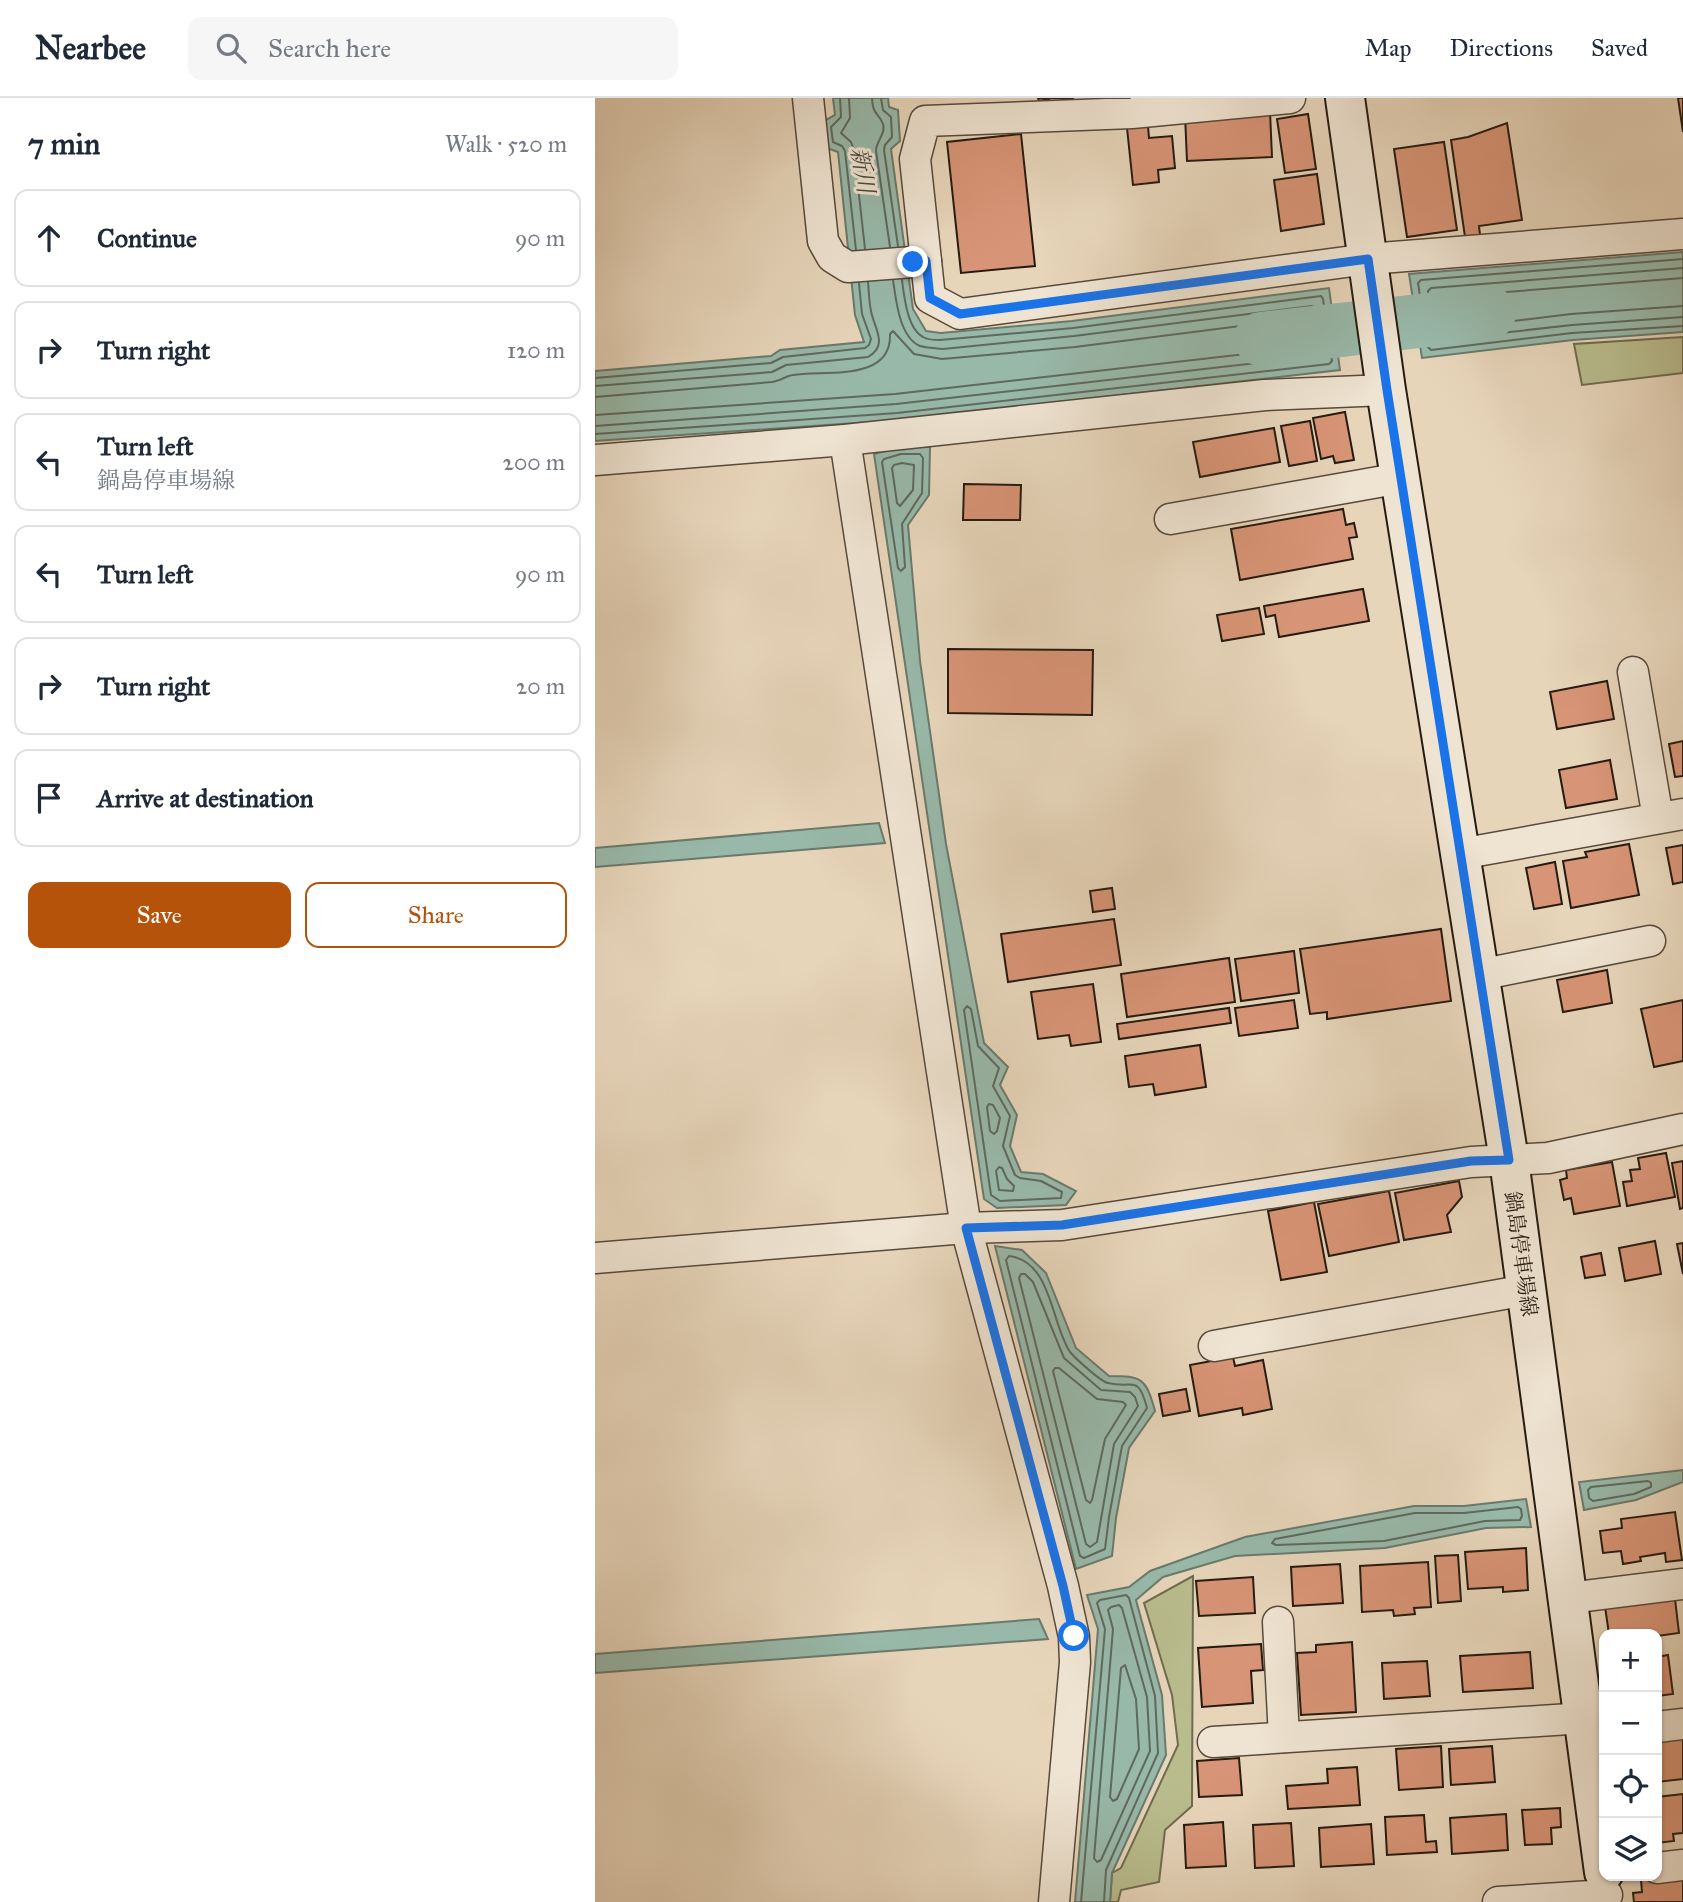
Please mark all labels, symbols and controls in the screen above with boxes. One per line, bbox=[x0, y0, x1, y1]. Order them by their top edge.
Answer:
search box bbox=[188, 17, 678, 80]
text: Nearbee bbox=[35, 28, 146, 68]
icon: search bbox=[212, 29, 250, 67]
text: Search here bbox=[268, 32, 391, 64]
text: Map bbox=[1365, 33, 1412, 63]
text: Directions bbox=[1450, 33, 1553, 63]
text: Saved bbox=[1591, 33, 1648, 63]
text: 7 min bbox=[28, 126, 100, 162]
text: Walk · 520 m bbox=[445, 130, 567, 158]
water label: 新川 bbox=[845, 145, 881, 198]
icon: ahead bbox=[30, 219, 68, 257]
text: Continue bbox=[97, 222, 197, 254]
text: 90 m bbox=[515, 224, 565, 252]
route end bbox=[897, 246, 928, 277]
icon: right bbox=[30, 331, 68, 369]
text: Turn right bbox=[97, 334, 210, 366]
text: 120 m bbox=[507, 336, 565, 364]
text: Turn left bbox=[97, 430, 193, 462]
icon: left bbox=[30, 443, 68, 481]
text: 200 m bbox=[503, 448, 565, 476]
text: 鍋島停車場線 bbox=[97, 466, 235, 494]
icon: left bbox=[30, 555, 68, 593]
text: Turn left bbox=[97, 558, 193, 590]
text: 90 m bbox=[515, 560, 565, 588]
icon: right bbox=[30, 667, 68, 705]
text: Turn right bbox=[97, 670, 210, 702]
text: 20 m bbox=[516, 672, 565, 700]
icon: arrive bbox=[30, 779, 68, 817]
text: Arrive at destination bbox=[97, 782, 314, 814]
button: Save bbox=[28, 882, 291, 948]
button: Share bbox=[305, 882, 567, 948]
street label: 鍋島停車場線 bbox=[1499, 1190, 1543, 1318]
route start bbox=[1058, 1620, 1089, 1651]
map controls bbox=[1599, 1629, 1662, 1881]
button: + bbox=[1599, 1629, 1662, 1692]
button: − bbox=[1599, 1692, 1662, 1755]
button: locate bbox=[1599, 1755, 1662, 1818]
button: layers bbox=[1599, 1818, 1662, 1881]

